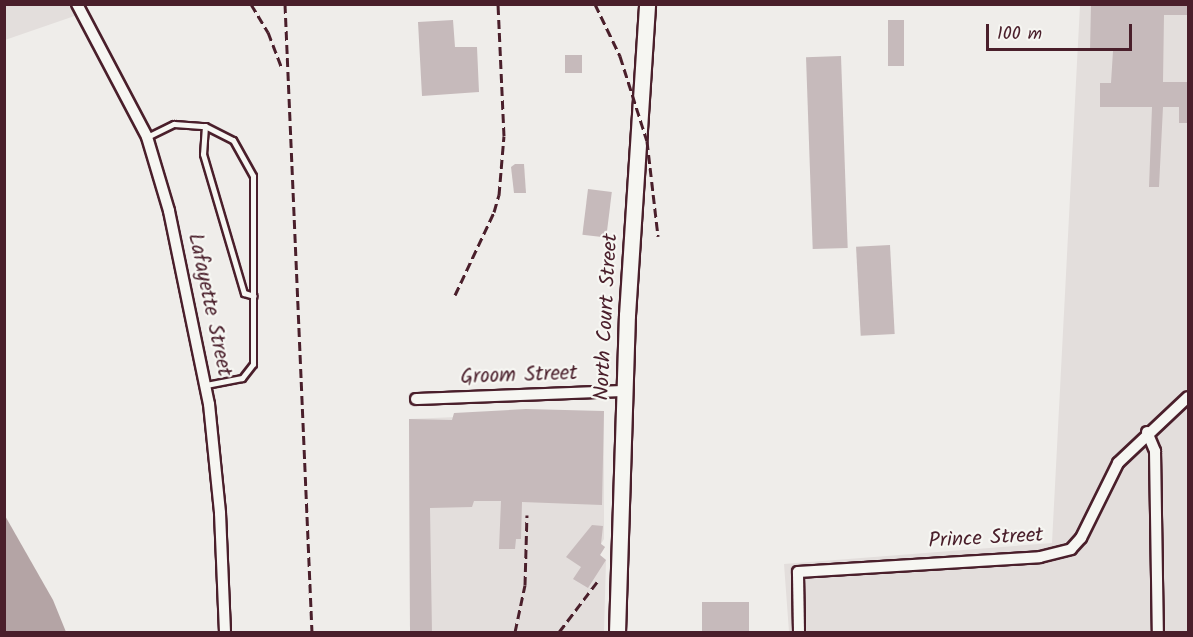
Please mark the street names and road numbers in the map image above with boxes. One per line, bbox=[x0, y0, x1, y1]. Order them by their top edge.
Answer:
street label: Lafayette Street bbox=[182, 231, 236, 379]
street label: North Court Street bbox=[590, 233, 624, 401]
street label: Groom Street bbox=[460, 361, 578, 391]
street label: Prince Street bbox=[928, 523, 1044, 555]

